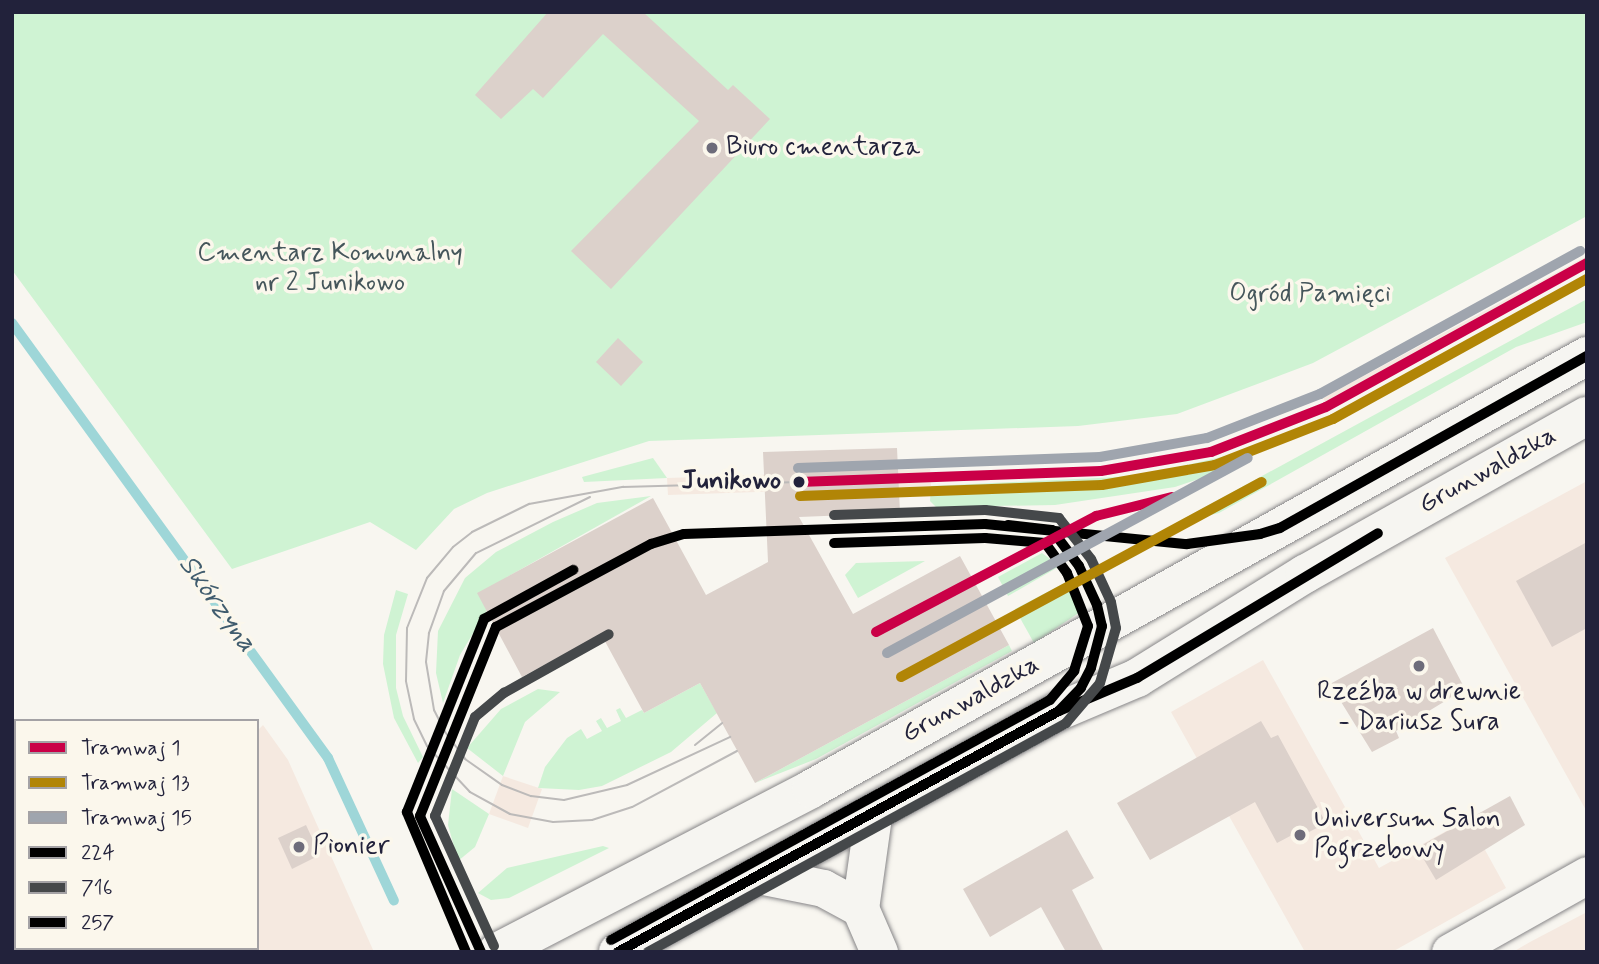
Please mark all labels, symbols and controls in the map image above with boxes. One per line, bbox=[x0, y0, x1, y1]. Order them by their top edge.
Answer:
place label: Biuro cmentarza bbox=[726, 132, 920, 164]
marker: Biuro cmentarza bbox=[704, 140, 720, 156]
park label: Cmentarz Komunalny nr 2 Junikowo bbox=[197, 238, 463, 300]
park label: Ogród Pamięci bbox=[1231, 279, 1389, 311]
street label: Grunwaldzka bbox=[1414, 421, 1562, 521]
place label: Junikowo bbox=[682, 466, 781, 498]
marker: Junikowo bbox=[787, 470, 811, 494]
water label: Skórzyna bbox=[171, 549, 263, 659]
street label: Grunwaldzka bbox=[897, 650, 1045, 750]
marker: Rzeźba w drewnie - Dariusz Sura bbox=[1411, 658, 1427, 674]
place label: Rzeźba w drewnie - Dariusz Sura bbox=[1320, 677, 1518, 738]
legend bbox=[14, 719, 259, 950]
text: Tramwaj 1 bbox=[81, 734, 181, 762]
text: Tramwaj 13 bbox=[81, 769, 190, 797]
text: Tramwaj 15 bbox=[81, 804, 192, 832]
place label: Universum Salon Pogrzebowy bbox=[1314, 804, 1507, 866]
marker: Universum Salon Pogrzebowy bbox=[1292, 827, 1308, 843]
place label: Pionier bbox=[313, 831, 390, 863]
text: 224 bbox=[81, 839, 115, 867]
marker: Pionier bbox=[291, 839, 307, 855]
text: 716 bbox=[81, 874, 113, 902]
text: 257 bbox=[81, 909, 114, 937]

